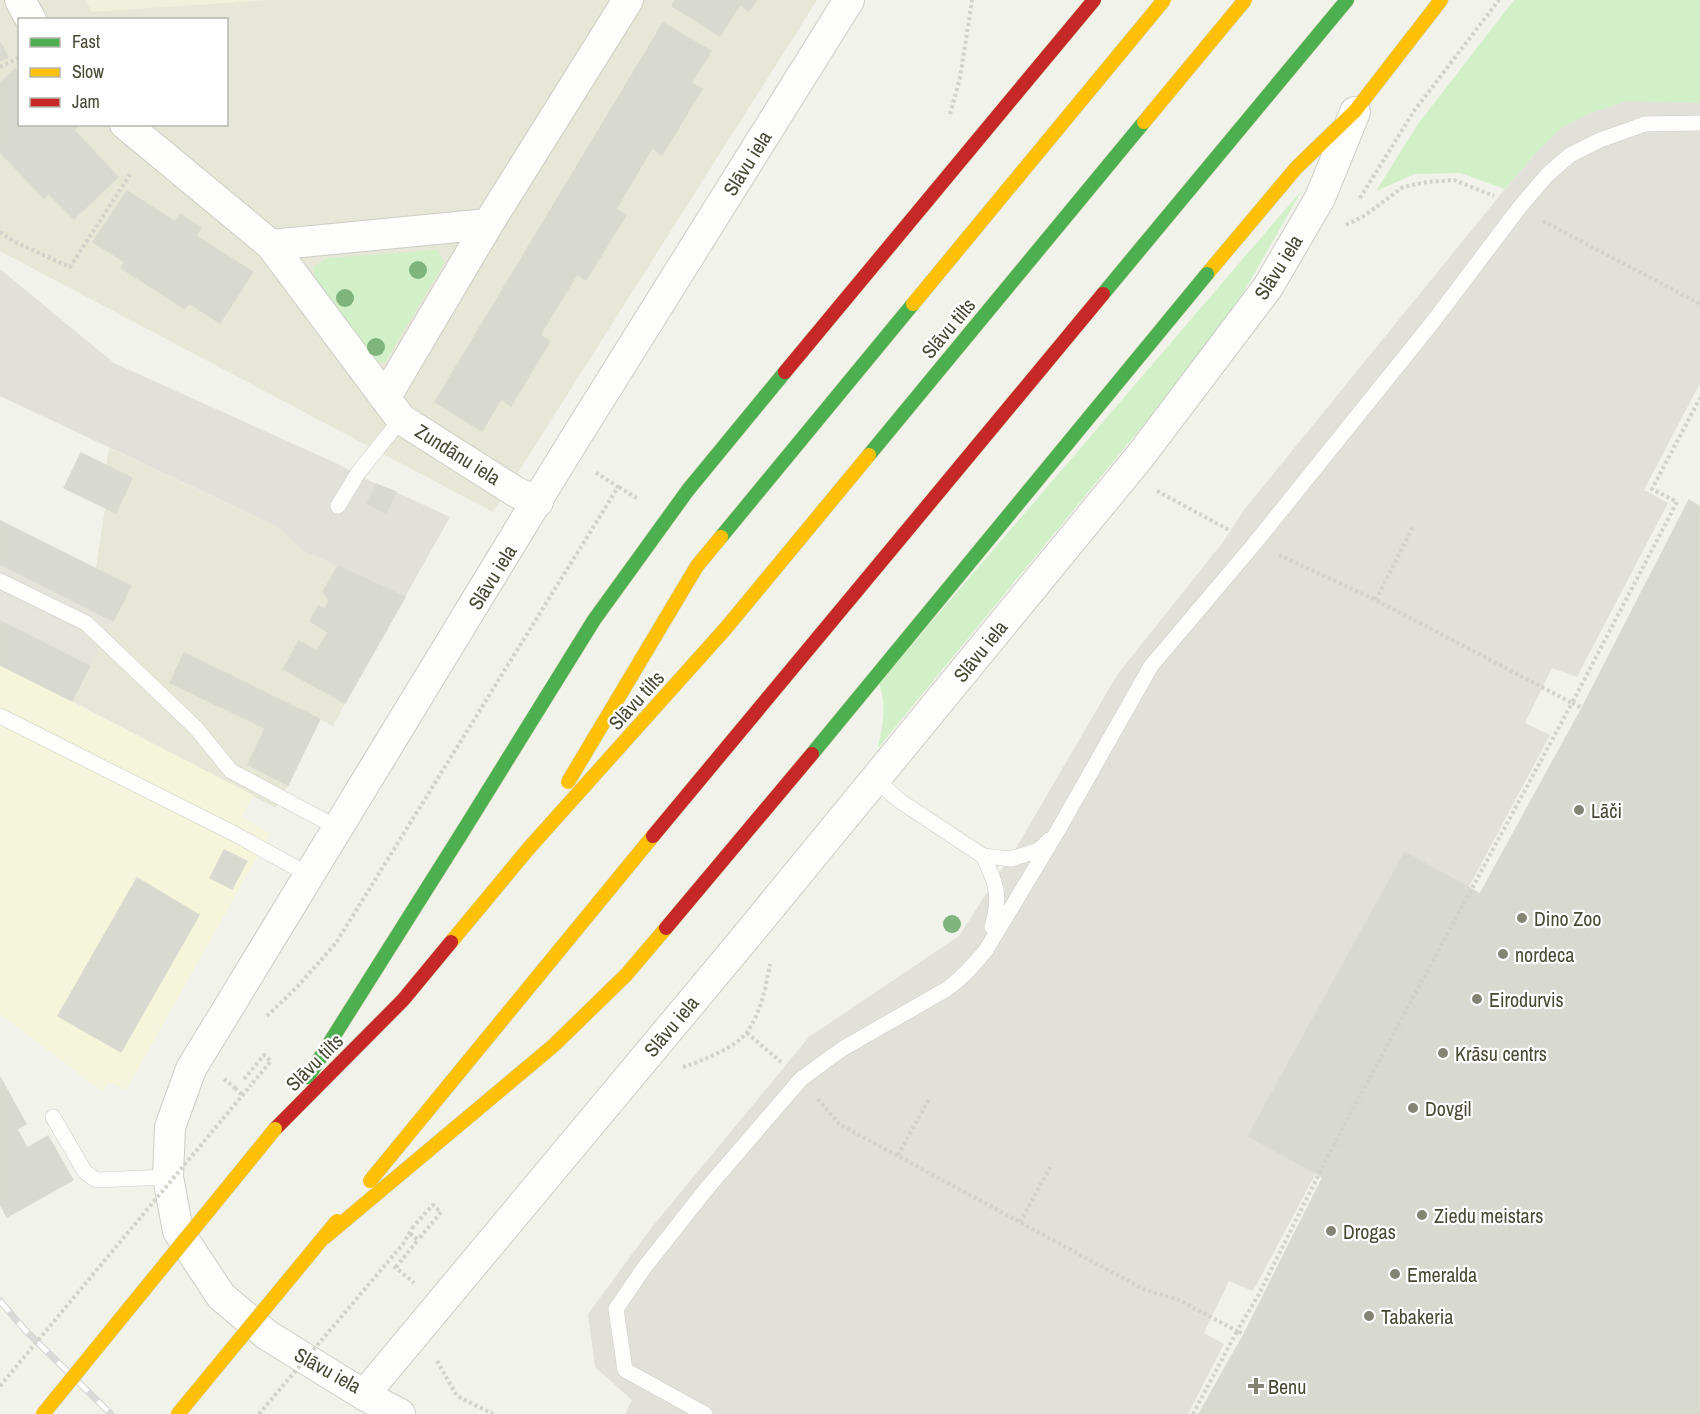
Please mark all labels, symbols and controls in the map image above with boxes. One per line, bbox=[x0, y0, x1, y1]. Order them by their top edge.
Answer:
legend bbox=[18, 18, 228, 126]
text: Fast bbox=[72, 29, 100, 54]
text: Slow bbox=[72, 59, 104, 84]
text: Jam bbox=[72, 89, 100, 114]
street label: Slāvu iela bbox=[716, 125, 778, 201]
street label: Slāvu iela bbox=[1247, 229, 1309, 305]
street label: Slāvu tilts bbox=[915, 292, 981, 364]
street label: Zundānu iela bbox=[410, 417, 506, 491]
street label: Slāvu iela bbox=[461, 539, 523, 615]
street label: Slāvu iela bbox=[947, 615, 1013, 687]
street label: Slāvu tilts bbox=[602, 665, 670, 735]
place label: Lāči bbox=[1591, 797, 1622, 824]
marker: Lāči bbox=[1572, 803, 1586, 817]
place label: Dino Zoo bbox=[1534, 905, 1601, 932]
marker: Dino Zoo bbox=[1515, 911, 1529, 925]
place label: nordeca bbox=[1515, 941, 1574, 968]
marker: nordeca bbox=[1496, 947, 1510, 961]
place label: Eirodurvis bbox=[1489, 986, 1564, 1013]
street label: Slāvu iela bbox=[638, 990, 704, 1062]
marker: Eirodurvis bbox=[1470, 992, 1484, 1006]
street label: Slāvu tilts bbox=[279, 1027, 349, 1097]
place label: Krāsu centrs bbox=[1455, 1040, 1547, 1067]
marker: Krāsu centrs bbox=[1436, 1046, 1450, 1060]
place label: Dovgil bbox=[1425, 1095, 1471, 1122]
marker: Dovgil bbox=[1406, 1101, 1420, 1115]
place label: Ziedu meistars bbox=[1434, 1202, 1543, 1229]
marker: Ziedu meistars bbox=[1415, 1208, 1429, 1222]
place label: Drogas bbox=[1343, 1218, 1396, 1245]
marker: Drogas bbox=[1324, 1224, 1338, 1238]
place label: Emeralda bbox=[1407, 1261, 1477, 1288]
marker: Emeralda bbox=[1388, 1267, 1402, 1281]
place label: Tabakeria bbox=[1381, 1303, 1453, 1330]
marker: Tabakeria bbox=[1362, 1309, 1376, 1323]
street label: Slāvu iela bbox=[290, 1341, 366, 1399]
place label: Benu bbox=[1268, 1373, 1306, 1400]
marker: Benu bbox=[1249, 1379, 1263, 1393]

